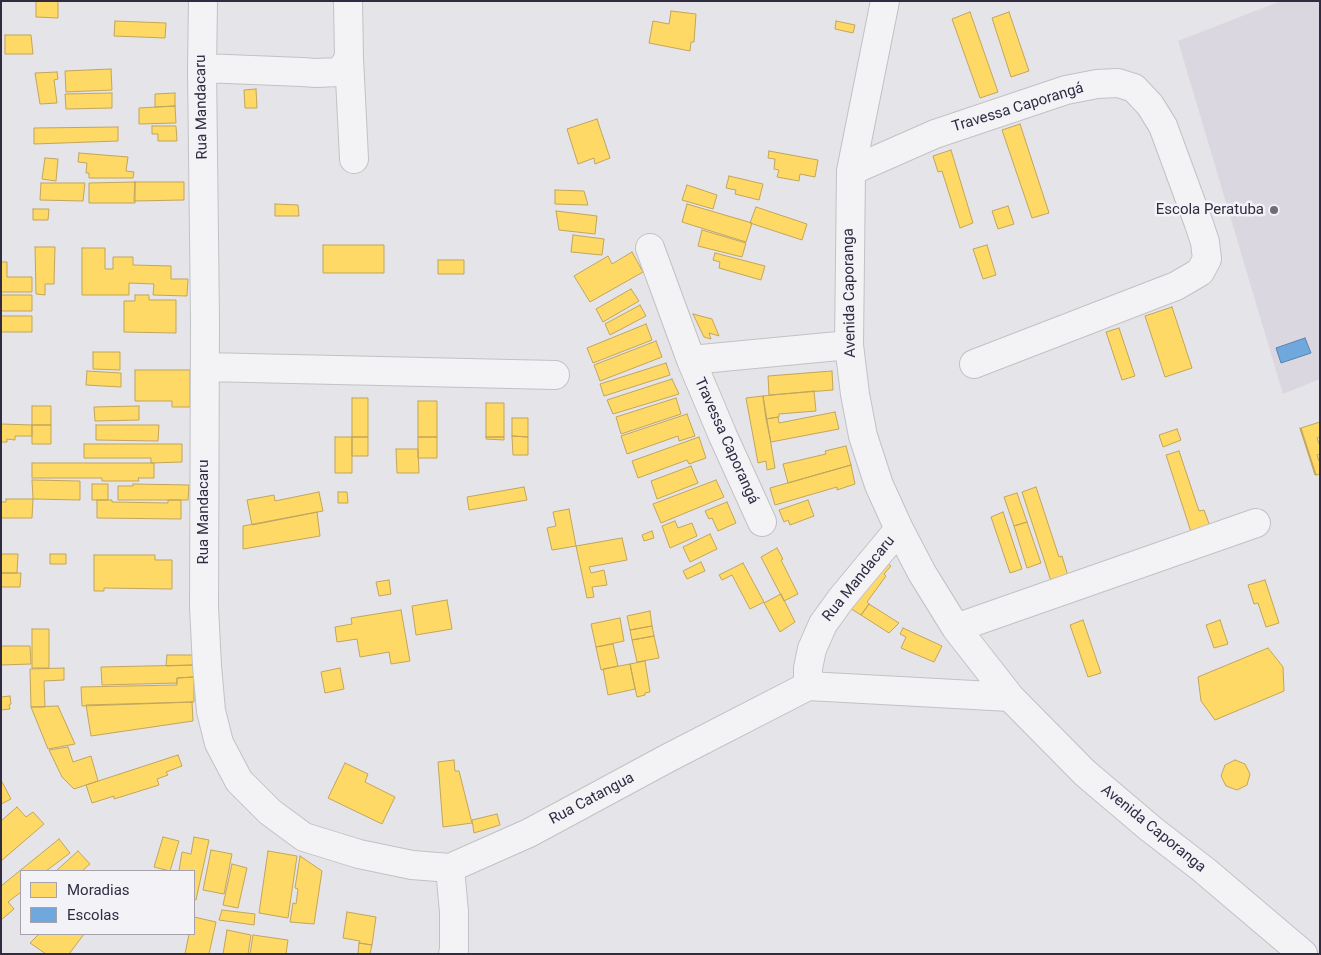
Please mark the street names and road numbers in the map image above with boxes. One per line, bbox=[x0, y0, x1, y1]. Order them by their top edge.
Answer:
street label: Rua Mandacaru bbox=[192, 54, 212, 160]
street label: Travessa Caporangá bbox=[950, 79, 1086, 137]
street label: Avenida Caporanga bbox=[840, 228, 860, 358]
street label: Travessa Caporangá bbox=[690, 375, 762, 507]
street label: Rua Mandacaru bbox=[195, 460, 213, 564]
street label: Rua Mandacaru bbox=[819, 533, 899, 625]
street label: Rua Catangua bbox=[546, 769, 638, 829]
street label: Avenida Caporanga bbox=[1097, 781, 1209, 877]

